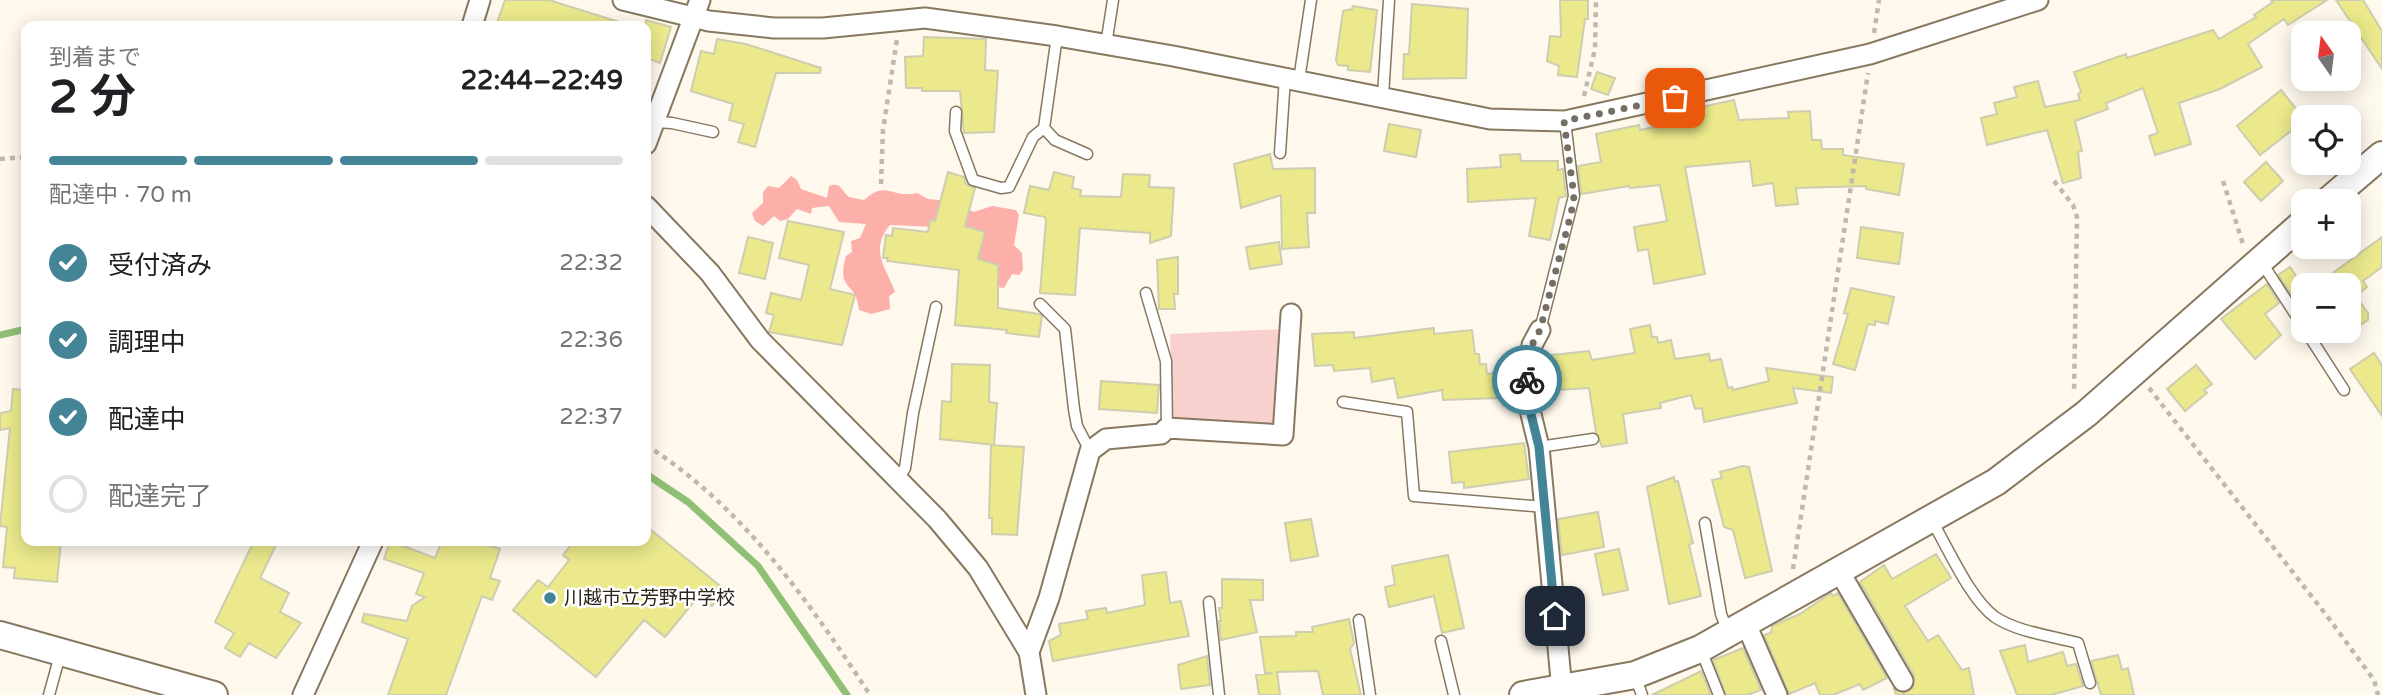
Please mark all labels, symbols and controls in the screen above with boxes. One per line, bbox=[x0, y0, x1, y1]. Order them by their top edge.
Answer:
north arrow bbox=[2291, 21, 2361, 91]
map controls bbox=[2291, 21, 2361, 343]
text: 到着まで bbox=[49, 44, 141, 72]
text: 22:44–22:49 bbox=[461, 65, 623, 96]
pin bbox=[1645, 68, 1705, 128]
text: 2 分 bbox=[49, 70, 136, 125]
icon: bag bbox=[1656, 79, 1694, 117]
button: locate bbox=[2291, 105, 2361, 175]
text: 配達中 · 70 m bbox=[49, 181, 192, 209]
button: + bbox=[2291, 189, 2361, 259]
icon: check bbox=[49, 244, 87, 282]
text: 22:32 bbox=[559, 249, 623, 277]
text: 受付済み bbox=[108, 250, 212, 281]
button: − bbox=[2291, 273, 2361, 343]
icon: check bbox=[49, 321, 87, 359]
text: 22:36 bbox=[559, 326, 623, 354]
text: 調理中 bbox=[108, 327, 186, 358]
courier bbox=[1492, 345, 1562, 415]
icon: bike bbox=[1508, 361, 1546, 399]
icon: check bbox=[49, 398, 87, 436]
text: 22:37 bbox=[559, 403, 623, 431]
text: 配達中 bbox=[108, 404, 186, 435]
text: 配達完了 bbox=[108, 481, 212, 512]
pin bbox=[1525, 586, 1585, 646]
place label: 川越市立芳野中学校 bbox=[564, 587, 735, 609]
marker: 川越市立芳野中学校 bbox=[542, 590, 558, 606]
icon: home bbox=[1536, 597, 1574, 635]

